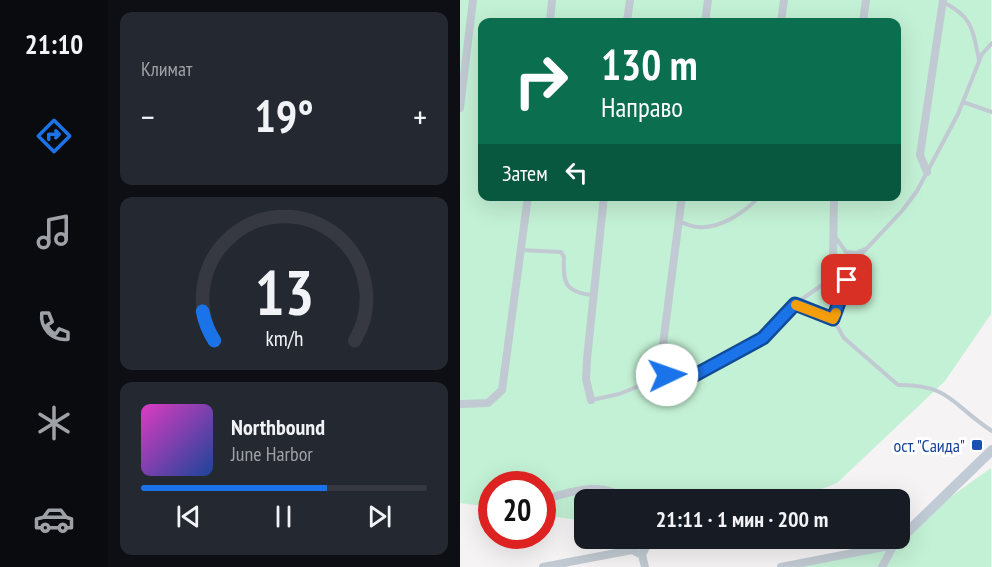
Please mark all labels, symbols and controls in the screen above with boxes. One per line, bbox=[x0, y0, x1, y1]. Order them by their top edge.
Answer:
text: 21:10 bbox=[25, 27, 83, 61]
text: 130 m bbox=[601, 37, 698, 92]
icon: right bbox=[502, 42, 580, 120]
text: Климат bbox=[141, 56, 192, 82]
text: 19° bbox=[254, 86, 314, 144]
text: Направо bbox=[601, 90, 683, 124]
text: − bbox=[141, 95, 155, 138]
text: + bbox=[413, 95, 427, 138]
icon: directions bbox=[33, 115, 75, 157]
icon: left bbox=[560, 156, 593, 189]
text: Затем bbox=[502, 159, 548, 187]
icon: music bbox=[33, 211, 75, 253]
text: 13 bbox=[254, 251, 314, 332]
pin bbox=[821, 254, 872, 305]
icon: arrive bbox=[830, 263, 863, 296]
icon: phone bbox=[33, 306, 75, 348]
text: km/h bbox=[265, 324, 303, 352]
position arrow bbox=[635, 343, 699, 407]
icon: climate bbox=[33, 402, 75, 444]
text: Northbound bbox=[231, 413, 325, 441]
place label: ост. "Саида" bbox=[893, 434, 965, 457]
marker: ост. "Саида" bbox=[970, 438, 984, 452]
text: June Harbor bbox=[231, 441, 313, 467]
speed limit sign: 20 bbox=[478, 471, 556, 549]
icon: car bbox=[33, 498, 75, 540]
icon: previous bbox=[172, 500, 205, 533]
icon: pause bbox=[267, 500, 300, 533]
icon: next bbox=[363, 500, 396, 533]
text: 21:11 · 1 мин · 200 m bbox=[656, 505, 828, 533]

